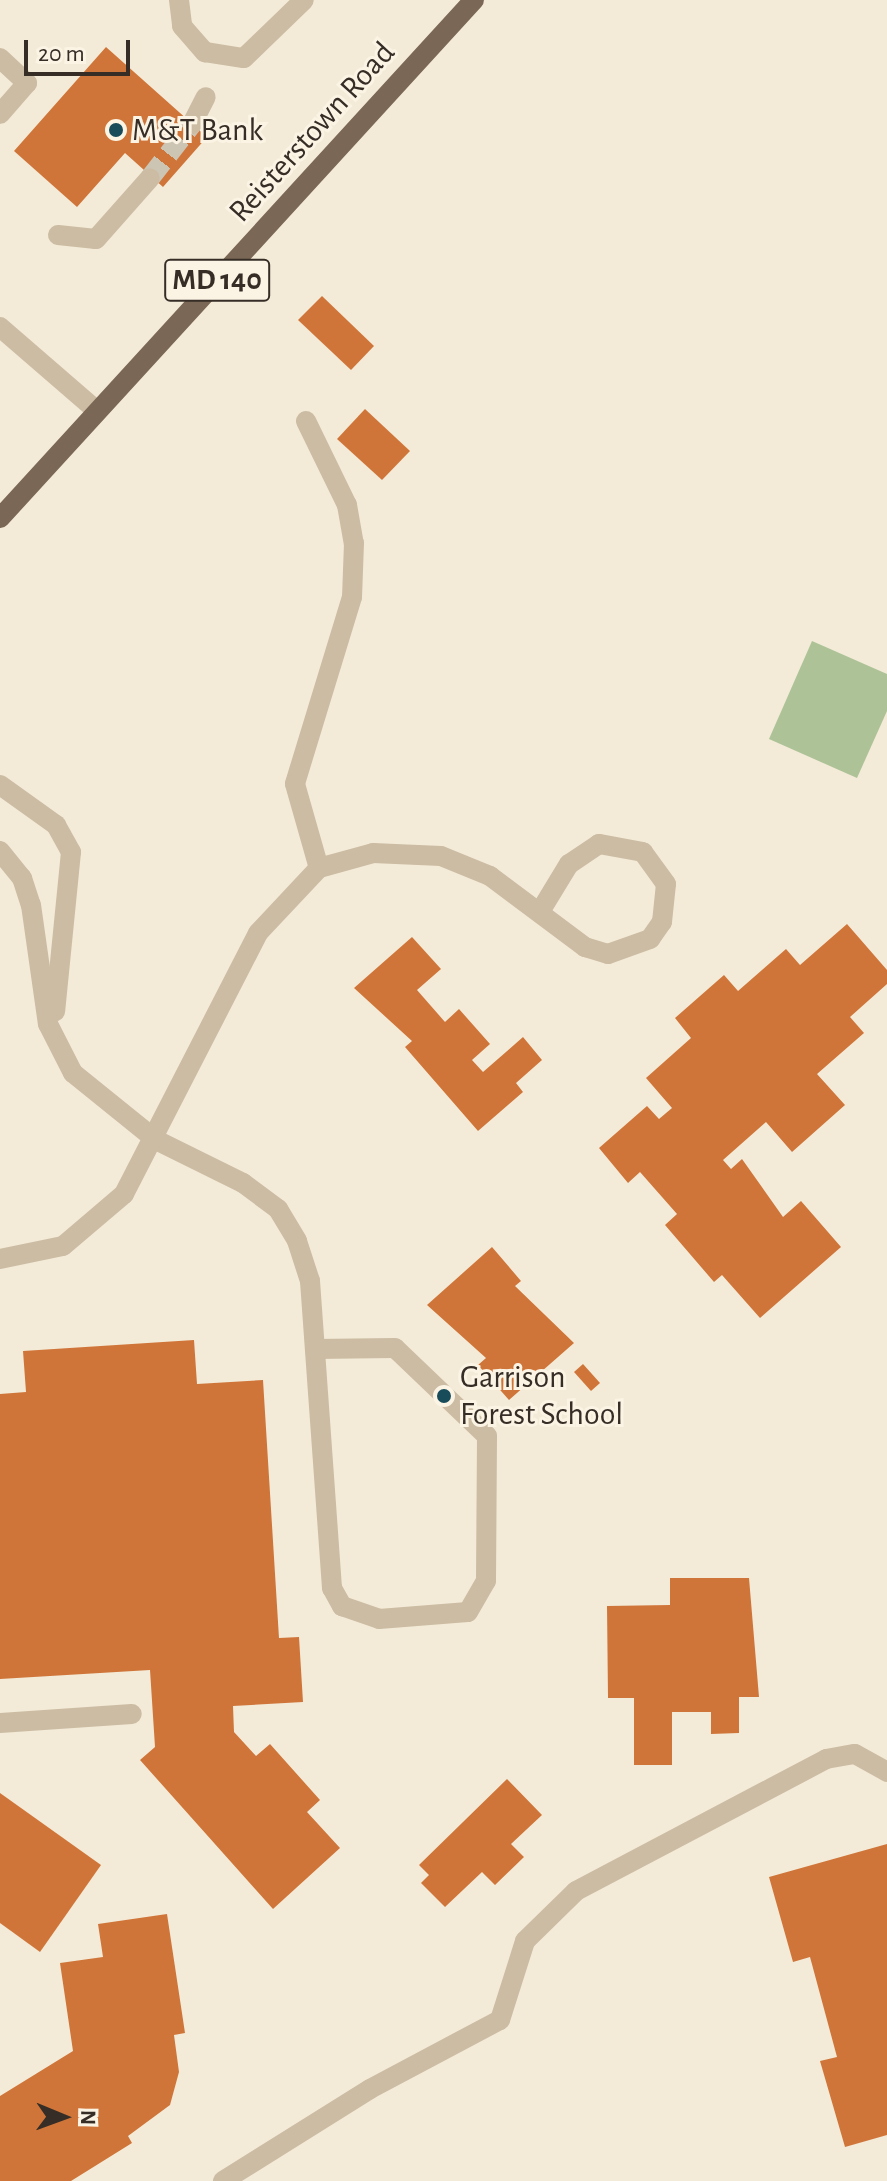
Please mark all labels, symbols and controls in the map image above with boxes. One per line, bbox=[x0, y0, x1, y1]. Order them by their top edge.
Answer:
scale bar bbox=[28, 24, 134, 74]
street label: Reisterstown Road bbox=[221, 34, 403, 230]
text: 20 m bbox=[38, 42, 85, 66]
place label: M&T Bank bbox=[132, 111, 263, 149]
marker: M&T Bank bbox=[107, 121, 125, 139]
road number: MD 140 bbox=[163, 254, 271, 306]
place label: Garrison Forest School bbox=[460, 1359, 623, 1434]
marker: Garrison Forest School bbox=[435, 1387, 453, 1405]
north arrow bbox=[24, 2077, 104, 2157]
text: N bbox=[77, 2110, 99, 2125]

